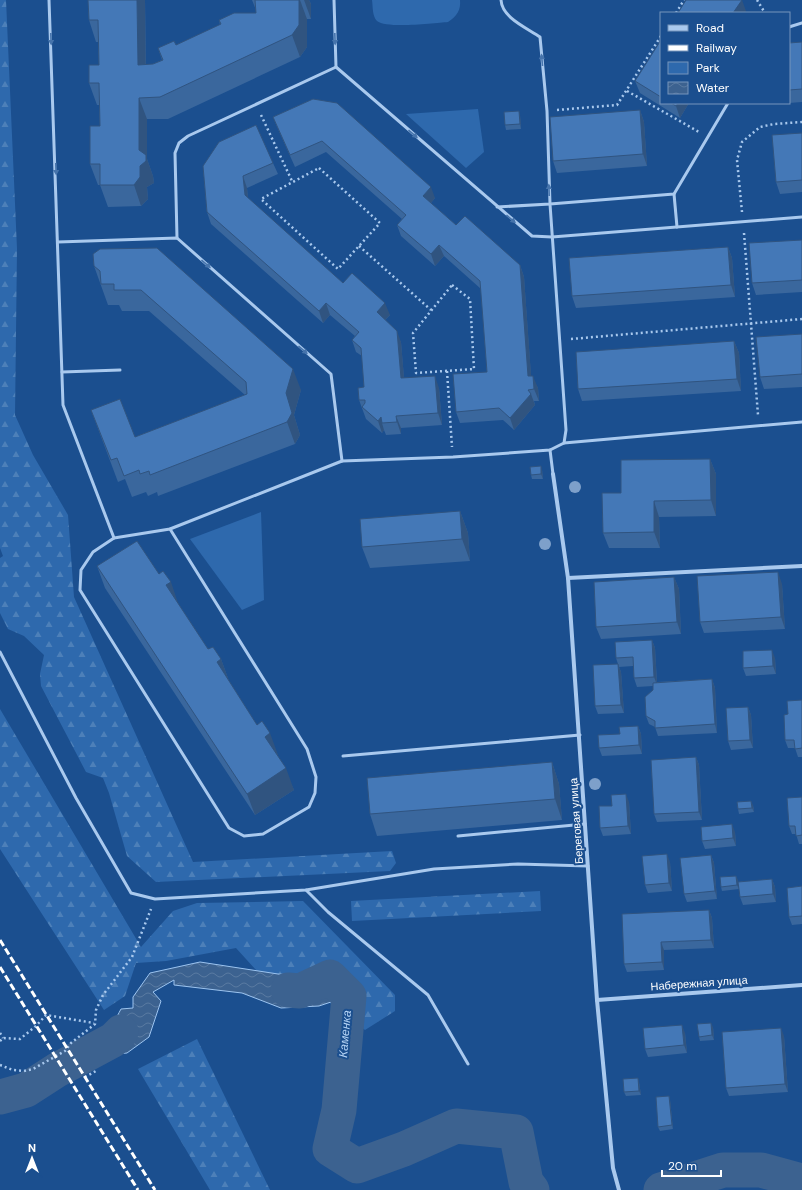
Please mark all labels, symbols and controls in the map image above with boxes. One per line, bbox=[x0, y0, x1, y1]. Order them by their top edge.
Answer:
legend bbox=[660, 12, 790, 104]
text: Road bbox=[696, 20, 724, 36]
one-way arrow bbox=[48, 33, 54, 46]
one-way arrow bbox=[332, 33, 338, 46]
text: Railway bbox=[696, 40, 737, 56]
one-way arrow bbox=[539, 54, 545, 66]
text: Park bbox=[696, 60, 720, 76]
text: Water bbox=[696, 80, 730, 96]
one-way arrow bbox=[408, 129, 418, 139]
one-way arrow bbox=[52, 163, 59, 175]
one-way arrow bbox=[546, 183, 552, 196]
one-way arrow bbox=[506, 214, 517, 223]
one-way arrow bbox=[201, 259, 211, 269]
one-way arrow bbox=[298, 345, 309, 354]
street label: Береговая улица bbox=[566, 777, 586, 865]
street label: Набережная улица bbox=[650, 973, 749, 993]
water label: Каменка bbox=[335, 1009, 355, 1058]
north arrow bbox=[12, 1138, 52, 1178]
text: N bbox=[28, 1141, 36, 1155]
scale bar bbox=[662, 1152, 721, 1178]
text: 20 m bbox=[668, 1158, 697, 1174]

